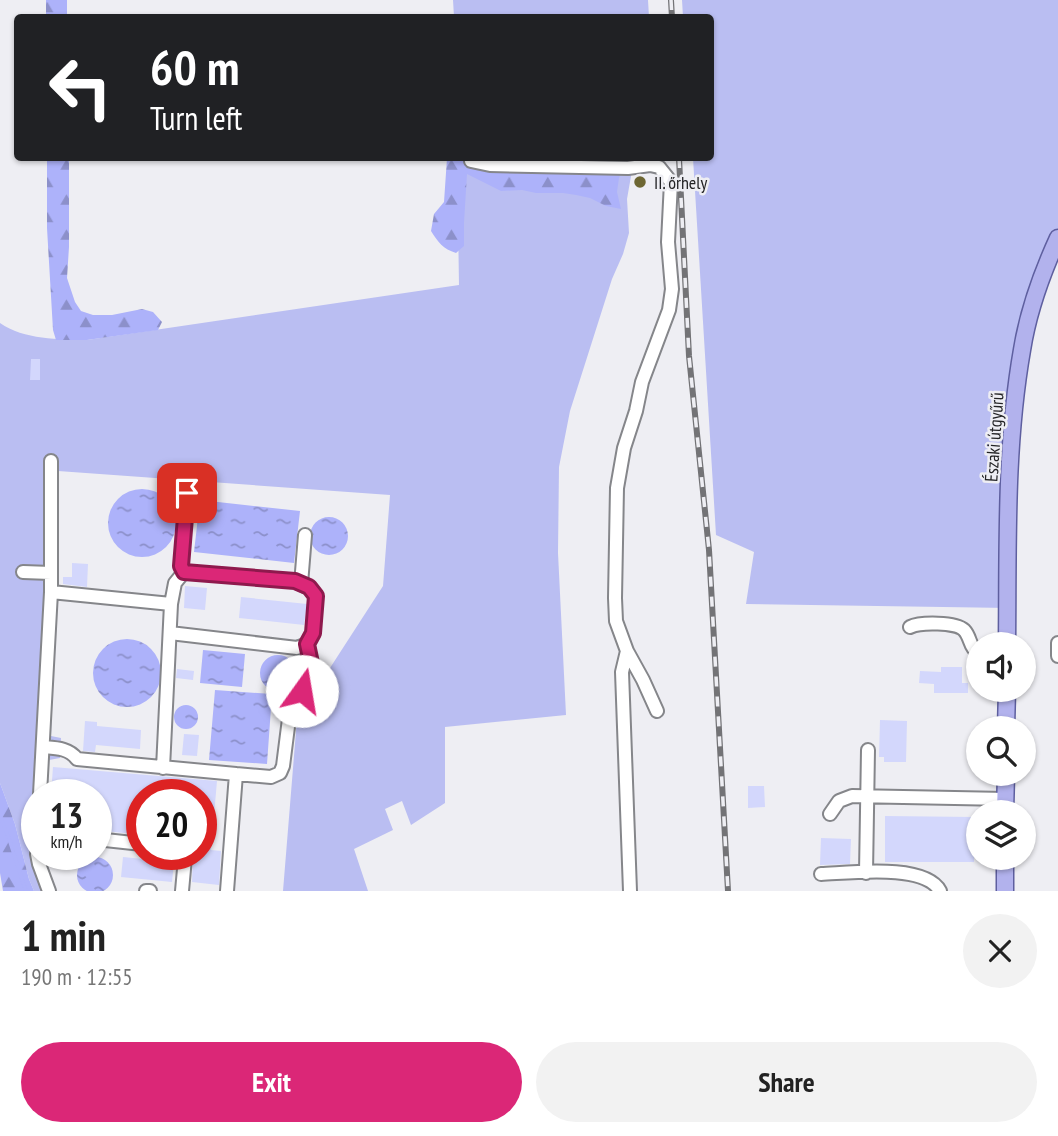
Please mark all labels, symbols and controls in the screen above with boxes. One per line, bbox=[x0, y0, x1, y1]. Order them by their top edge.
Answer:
text: 60 m bbox=[150, 35, 239, 99]
icon: left bbox=[35, 42, 126, 133]
text: Turn left bbox=[150, 97, 242, 139]
place label: II. őrhely bbox=[654, 171, 707, 194]
marker: II. őrhely bbox=[632, 174, 648, 190]
street label: Északi útgyűrű bbox=[979, 391, 1009, 483]
pin bbox=[157, 463, 217, 523]
icon: arrive bbox=[168, 474, 206, 512]
map controls bbox=[966, 632, 1036, 870]
button: sound bbox=[966, 632, 1036, 702]
position arrow bbox=[265, 654, 339, 728]
button: search bbox=[966, 716, 1036, 786]
speed limit sign: 20 bbox=[126, 779, 217, 870]
text: 13 bbox=[50, 792, 83, 838]
button: layers bbox=[966, 800, 1036, 870]
text: km/h bbox=[51, 830, 82, 853]
text: 1 min bbox=[21, 908, 106, 963]
button: close bbox=[963, 914, 1037, 988]
text: 190 m · 12:55 bbox=[21, 962, 133, 991]
button: Exit bbox=[21, 1042, 522, 1122]
button: Share bbox=[536, 1042, 1037, 1122]

